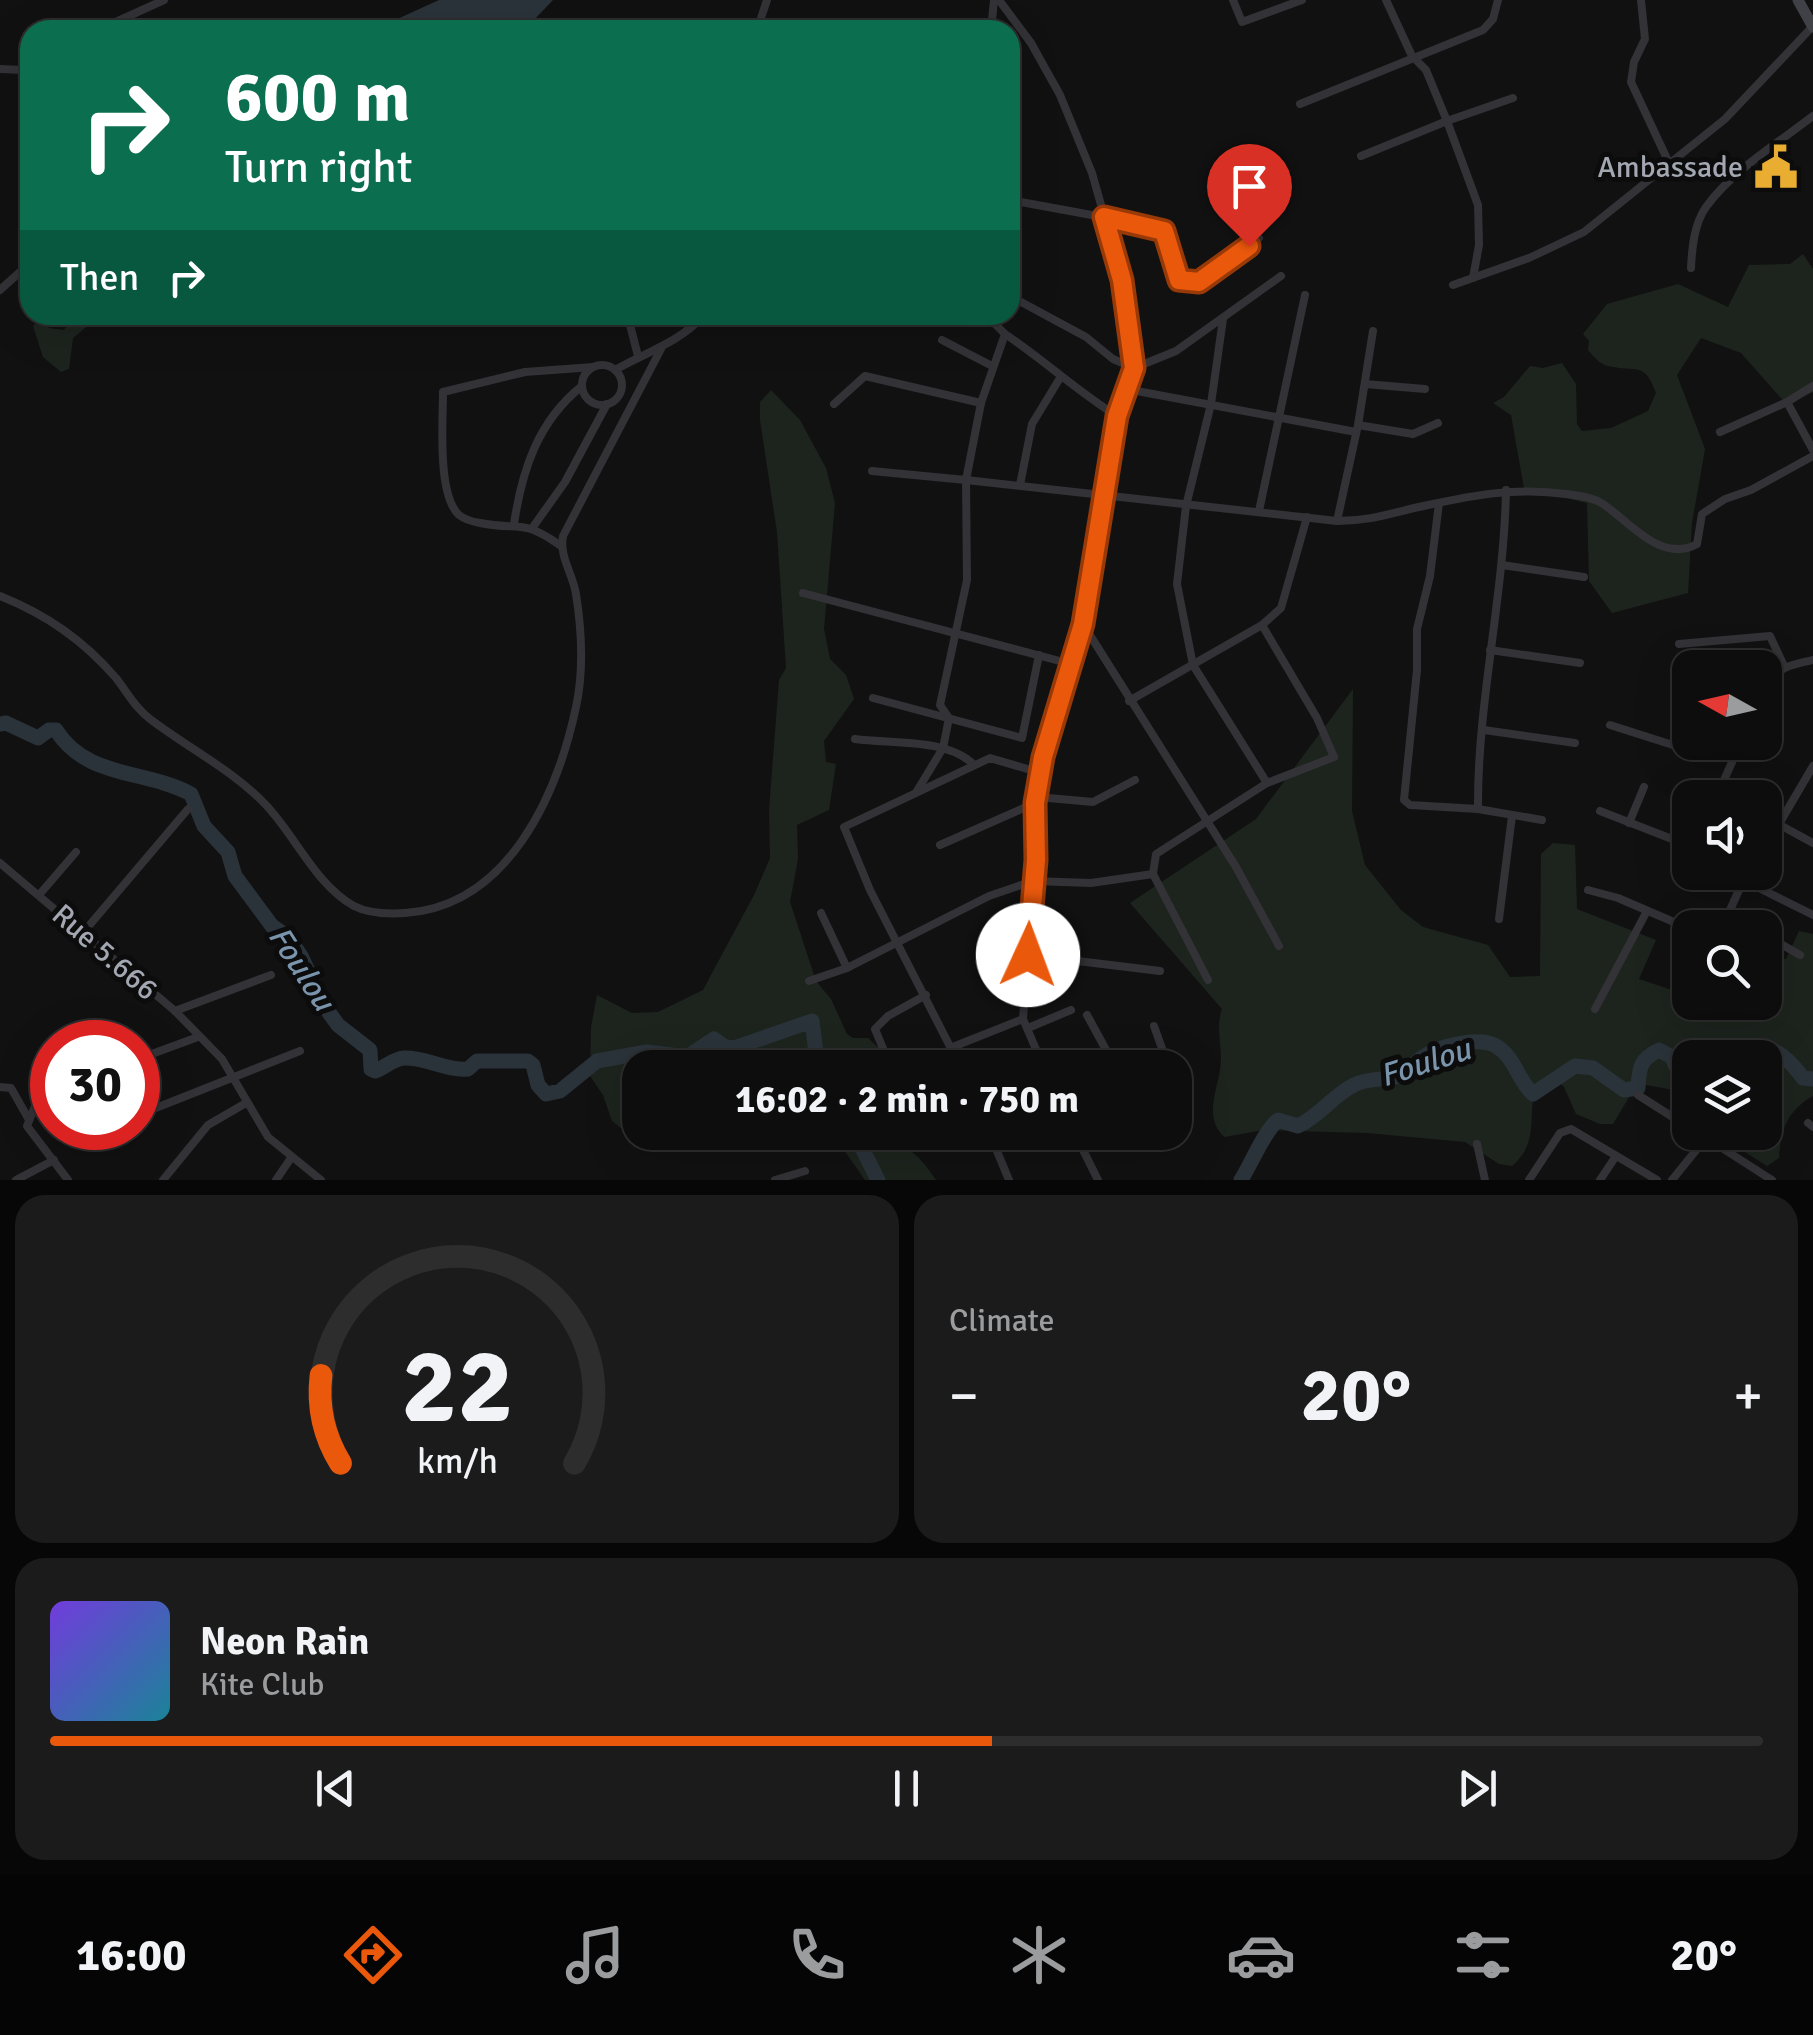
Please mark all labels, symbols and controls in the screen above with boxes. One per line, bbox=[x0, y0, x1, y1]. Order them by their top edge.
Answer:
text: 600 m bbox=[225, 54, 410, 140]
icon: right bbox=[60, 60, 190, 190]
text: Turn right bbox=[225, 140, 413, 195]
public building icon: Ambassade bbox=[1752, 143, 1800, 191]
pin bbox=[1207, 144, 1292, 247]
place label: Ambassade bbox=[1597, 149, 1743, 186]
icon: arrive bbox=[1222, 159, 1277, 214]
icon: right bbox=[159, 250, 214, 305]
text: Then bbox=[60, 254, 139, 301]
north arrow bbox=[1672, 650, 1782, 760]
map controls bbox=[1672, 650, 1782, 1150]
button: sound bbox=[1672, 780, 1782, 890]
street label: Rue 5.666 bbox=[44, 896, 165, 1008]
position arrow bbox=[976, 903, 1080, 1007]
button: search bbox=[1672, 910, 1782, 1020]
water label: Foulou bbox=[260, 919, 344, 1019]
speed limit sign: 30 bbox=[30, 1020, 160, 1150]
water label: Foulou bbox=[1375, 1029, 1477, 1095]
button: layers bbox=[1672, 1040, 1782, 1150]
text: 16:02 · 2 min · 750 m bbox=[735, 1076, 1079, 1123]
text: Climate bbox=[949, 1301, 1055, 1340]
text: 22 bbox=[401, 1323, 513, 1451]
text: 20° bbox=[1301, 1349, 1412, 1442]
text: − bbox=[949, 1362, 979, 1430]
text: + bbox=[1733, 1362, 1763, 1430]
text: km/h bbox=[417, 1439, 497, 1483]
text: Neon Rain bbox=[200, 1618, 369, 1665]
text: Kite Club bbox=[200, 1665, 324, 1704]
icon: previous bbox=[308, 1761, 363, 1816]
icon: pause bbox=[879, 1761, 934, 1816]
icon: next bbox=[1450, 1761, 1505, 1816]
icon: directions bbox=[338, 1920, 408, 1990]
icon: music bbox=[560, 1920, 630, 1990]
icon: phone bbox=[782, 1920, 852, 1990]
icon: climate bbox=[1004, 1920, 1074, 1990]
icon: car bbox=[1226, 1920, 1296, 1990]
icon: filters bbox=[1448, 1920, 1518, 1990]
text: 16:00 bbox=[76, 1928, 186, 1983]
text: 20° bbox=[1670, 1928, 1737, 1983]

